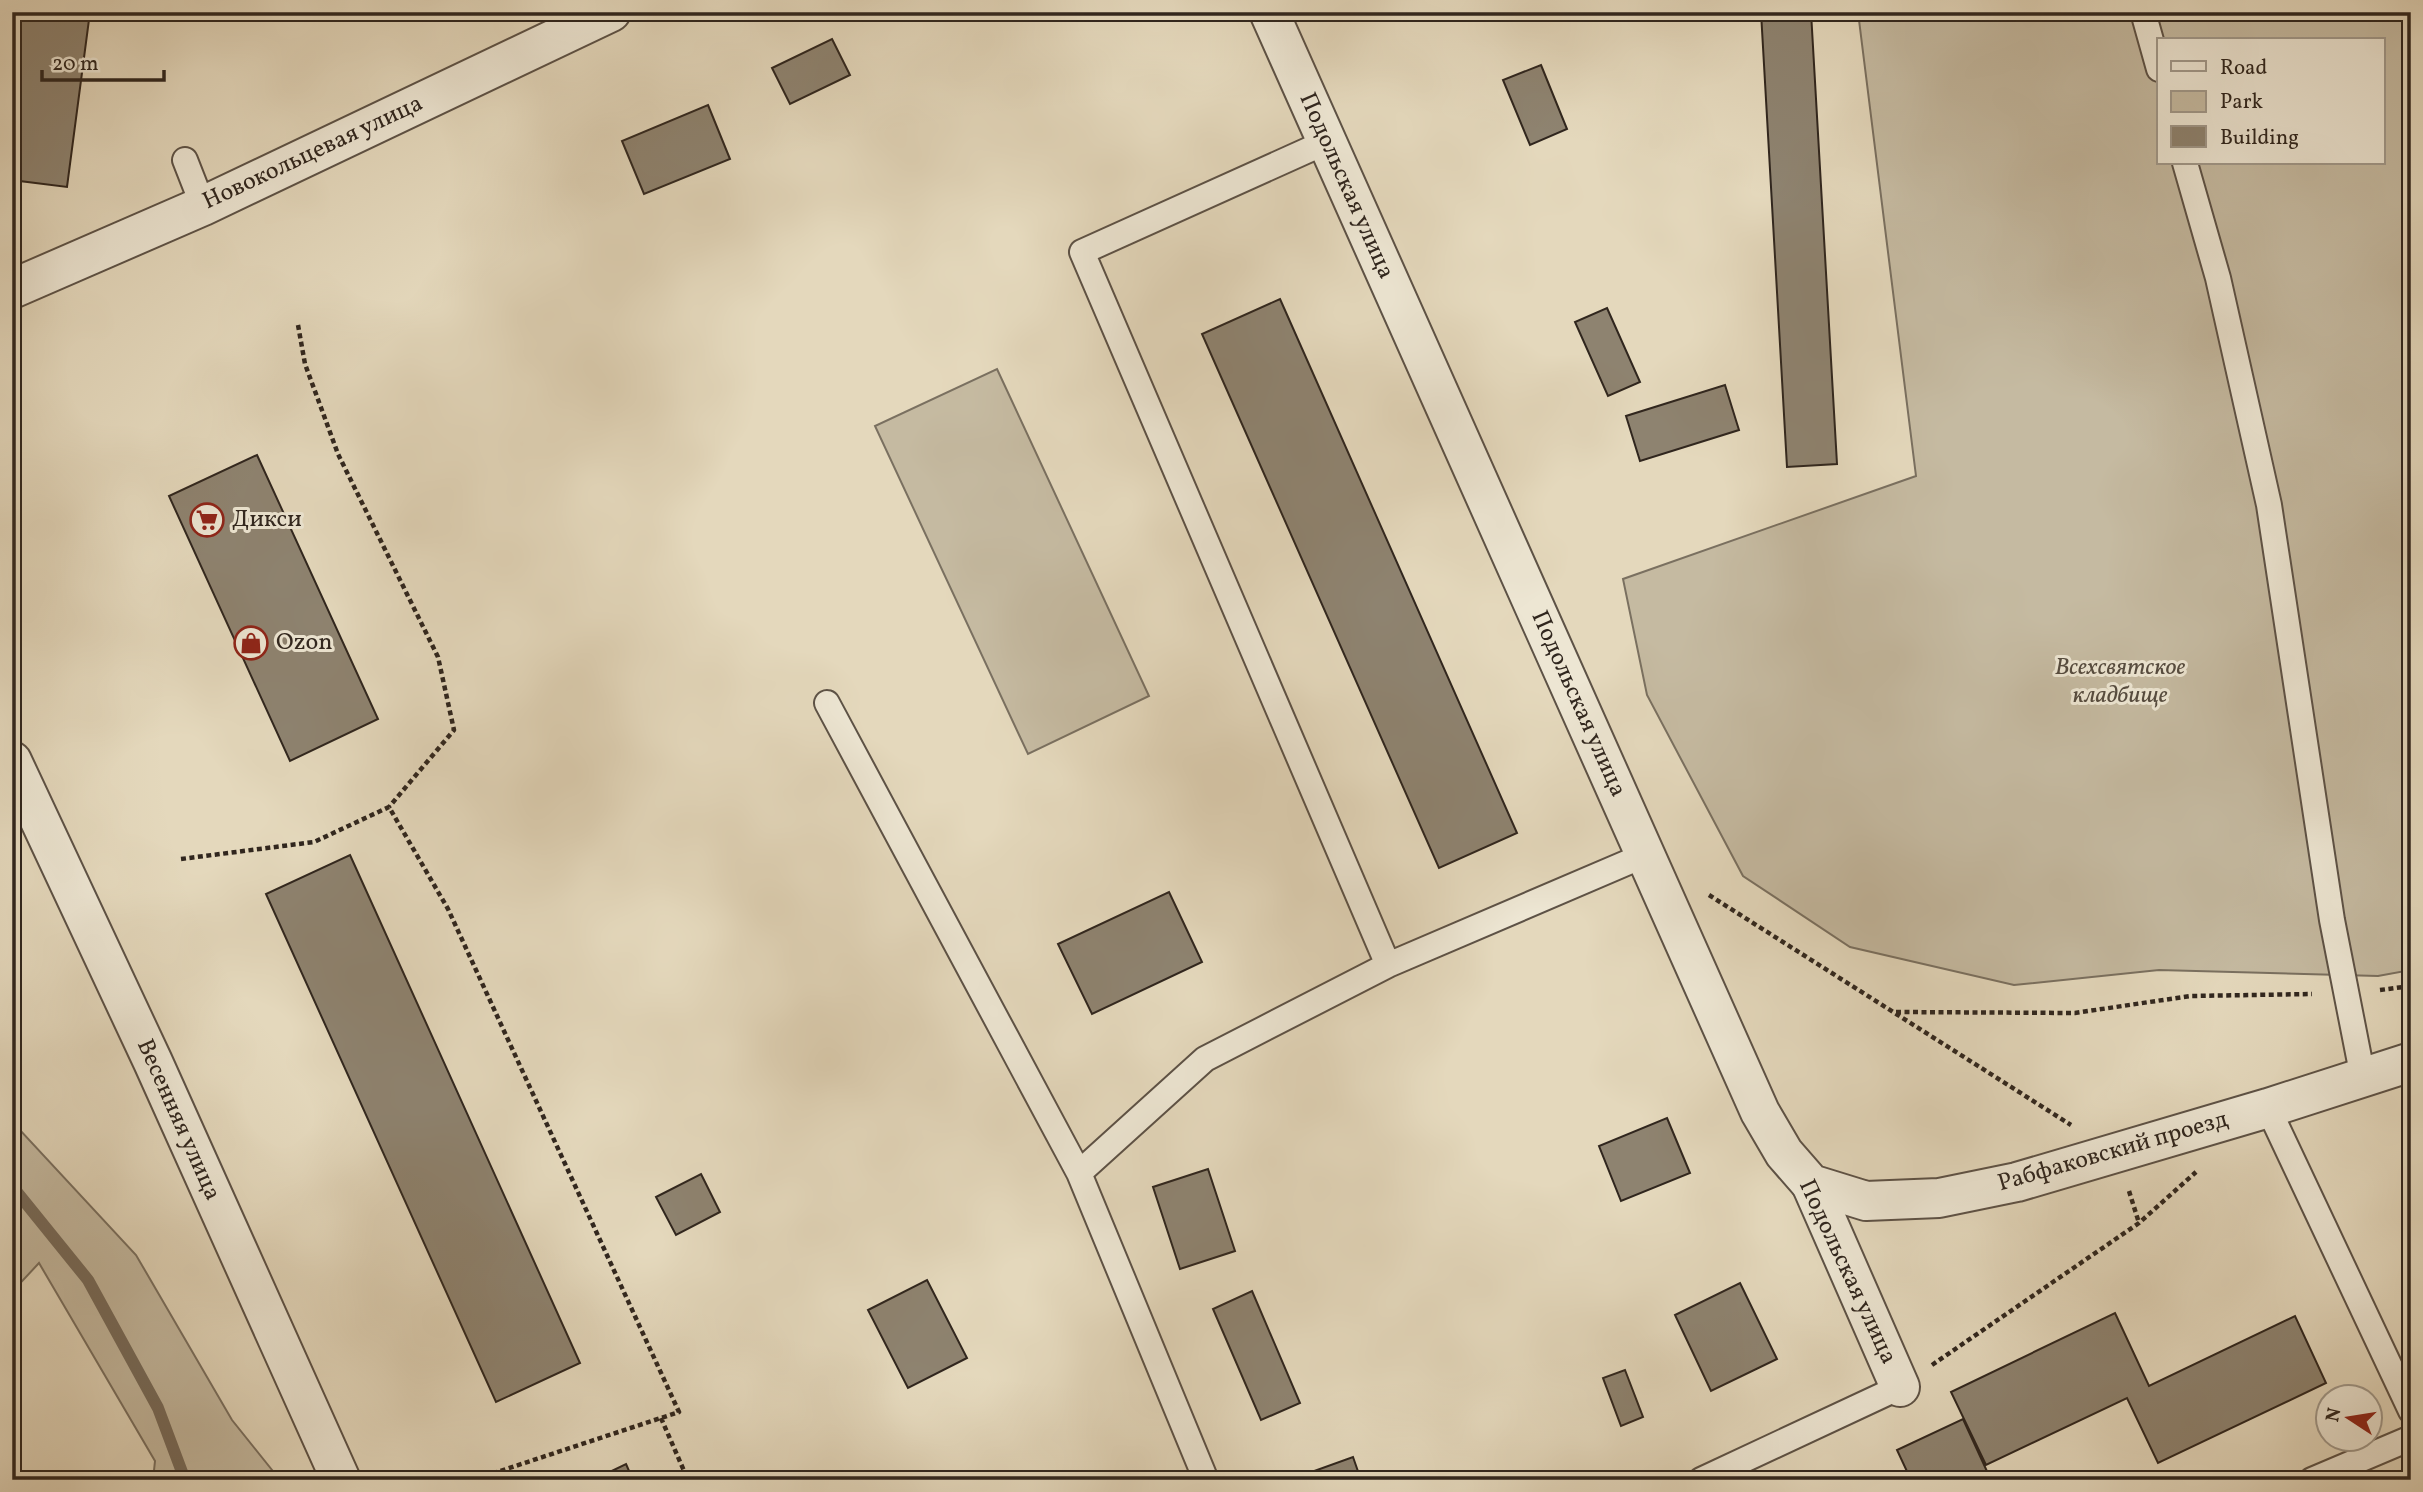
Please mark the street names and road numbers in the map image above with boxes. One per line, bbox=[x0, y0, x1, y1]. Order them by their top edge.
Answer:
street label: Новокольцевая улица bbox=[197, 87, 429, 219]
street label: Подольская улица bbox=[1290, 87, 1402, 285]
street label: Подольская улица bbox=[1522, 605, 1634, 803]
street label: Весенняя улица bbox=[127, 1034, 229, 1206]
street label: Рабфаковский проезд bbox=[1994, 1103, 2233, 1201]
street label: Подольская улица bbox=[1789, 1174, 1905, 1370]

